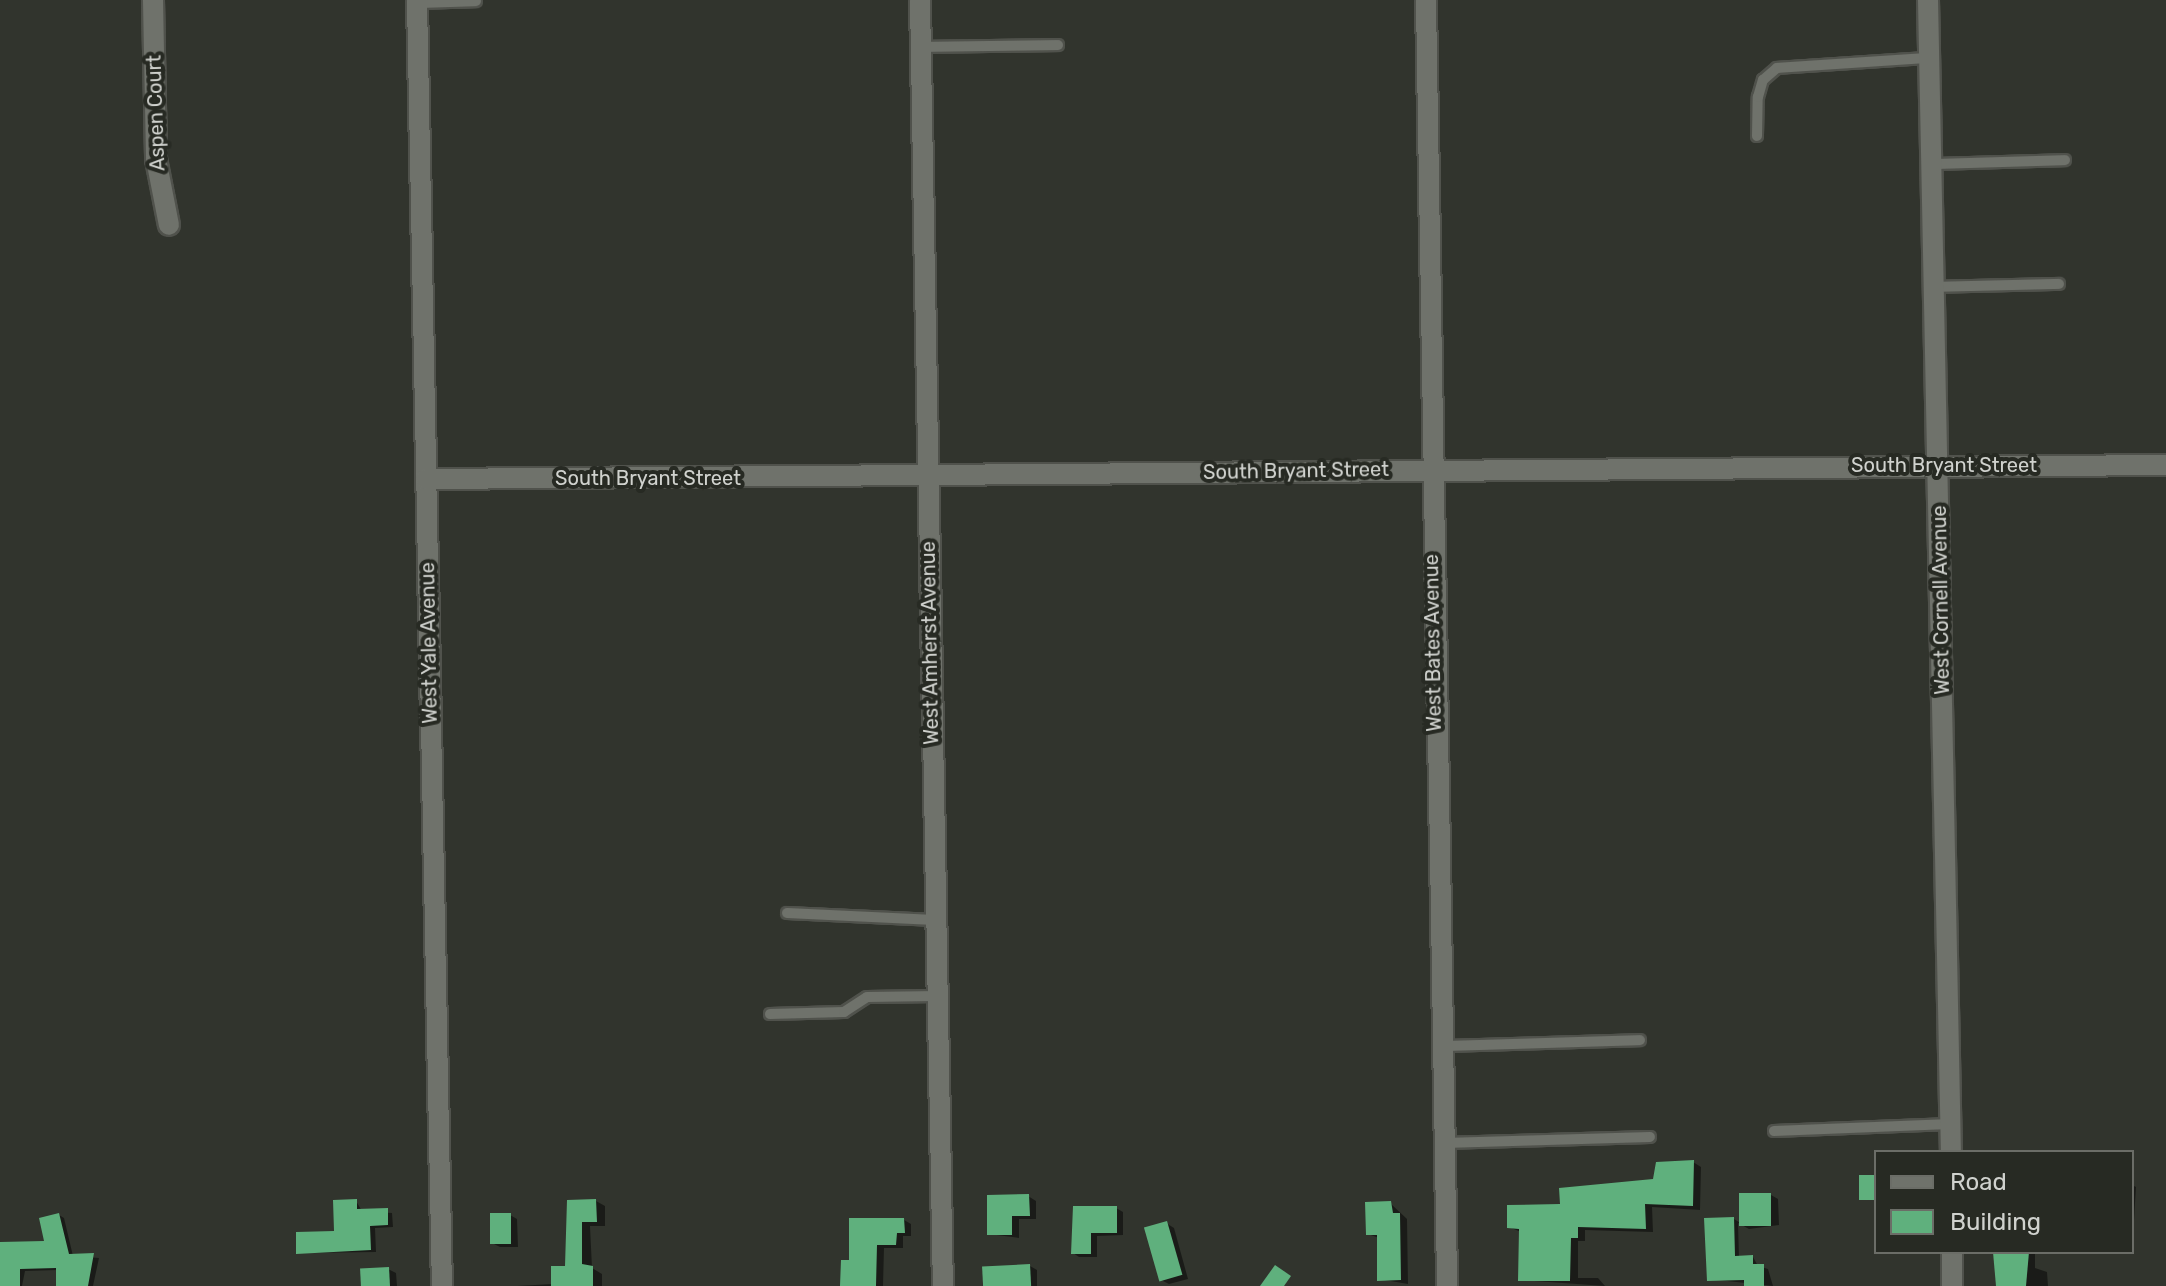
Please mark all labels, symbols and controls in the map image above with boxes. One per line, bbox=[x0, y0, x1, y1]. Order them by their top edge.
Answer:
street label: Aspen Court bbox=[142, 55, 170, 171]
street label: South Bryant Street bbox=[1851, 453, 2037, 477]
street label: South Bryant Street bbox=[1203, 457, 1389, 485]
street label: South Bryant Street bbox=[555, 466, 741, 490]
street label: West Cornell Avenue bbox=[1927, 505, 1955, 695]
street label: West Amherst Avenue bbox=[916, 540, 944, 746]
street label: West Bates Avenue bbox=[1419, 554, 1447, 732]
street label: West Yale Avenue bbox=[416, 561, 442, 725]
legend bbox=[1874, 1150, 2134, 1254]
text: Road bbox=[1950, 1168, 2007, 1196]
text: Building bbox=[1950, 1208, 2041, 1236]

